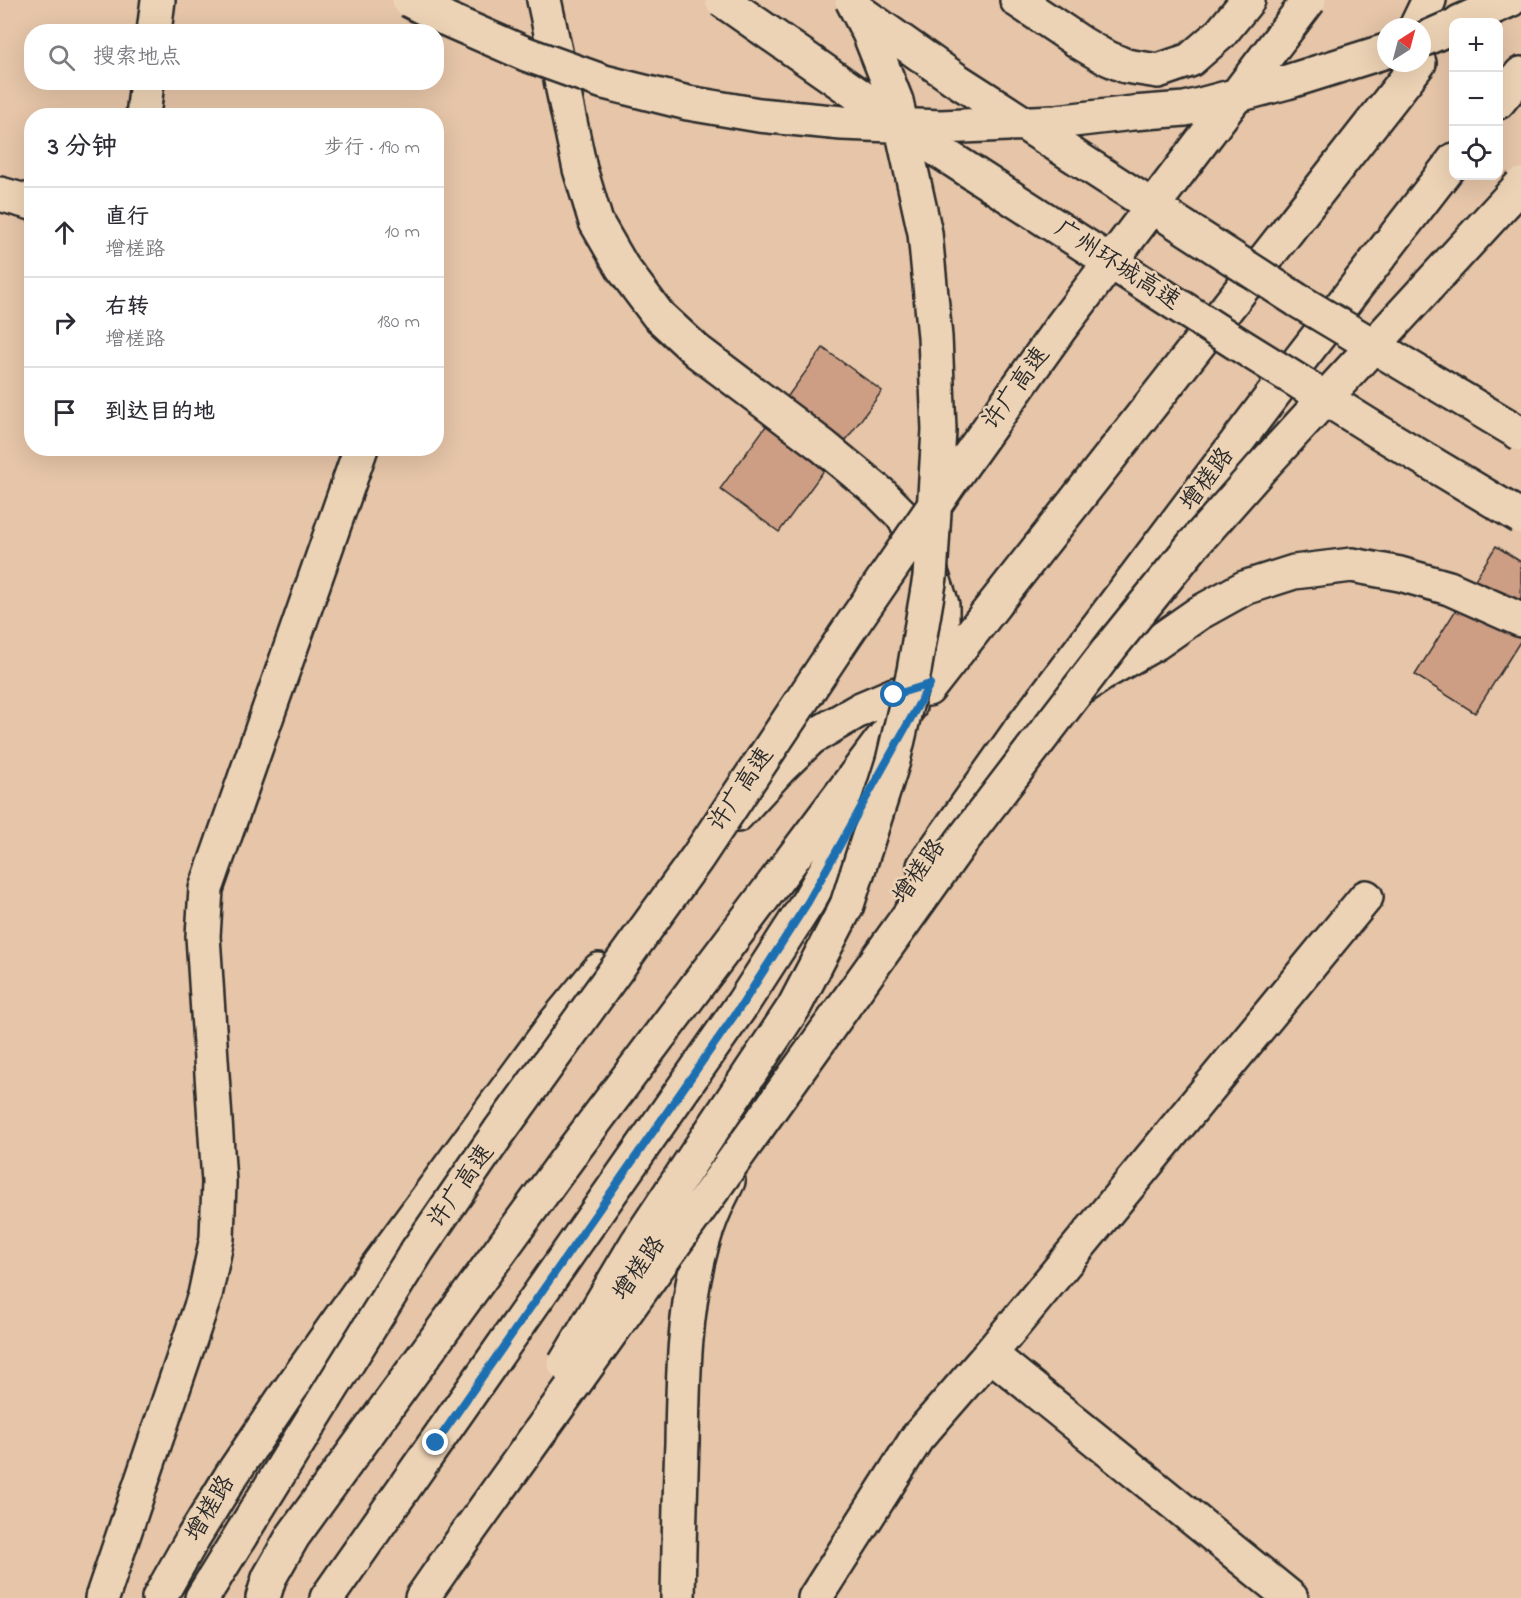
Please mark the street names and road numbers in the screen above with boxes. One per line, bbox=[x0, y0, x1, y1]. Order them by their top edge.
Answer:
street label: 广州环城高速 bbox=[1047, 212, 1187, 320]
street label: 许广高速 bbox=[975, 340, 1059, 438]
street label: 增槎路 bbox=[1172, 441, 1244, 519]
street label: 许广高速 bbox=[701, 740, 783, 840]
street label: 增槎路 bbox=[885, 832, 955, 912]
street label: 许广高速 bbox=[420, 1138, 504, 1236]
street label: 增槎路 bbox=[605, 1229, 675, 1309]
street label: 增槎路 bbox=[177, 1469, 245, 1549]

